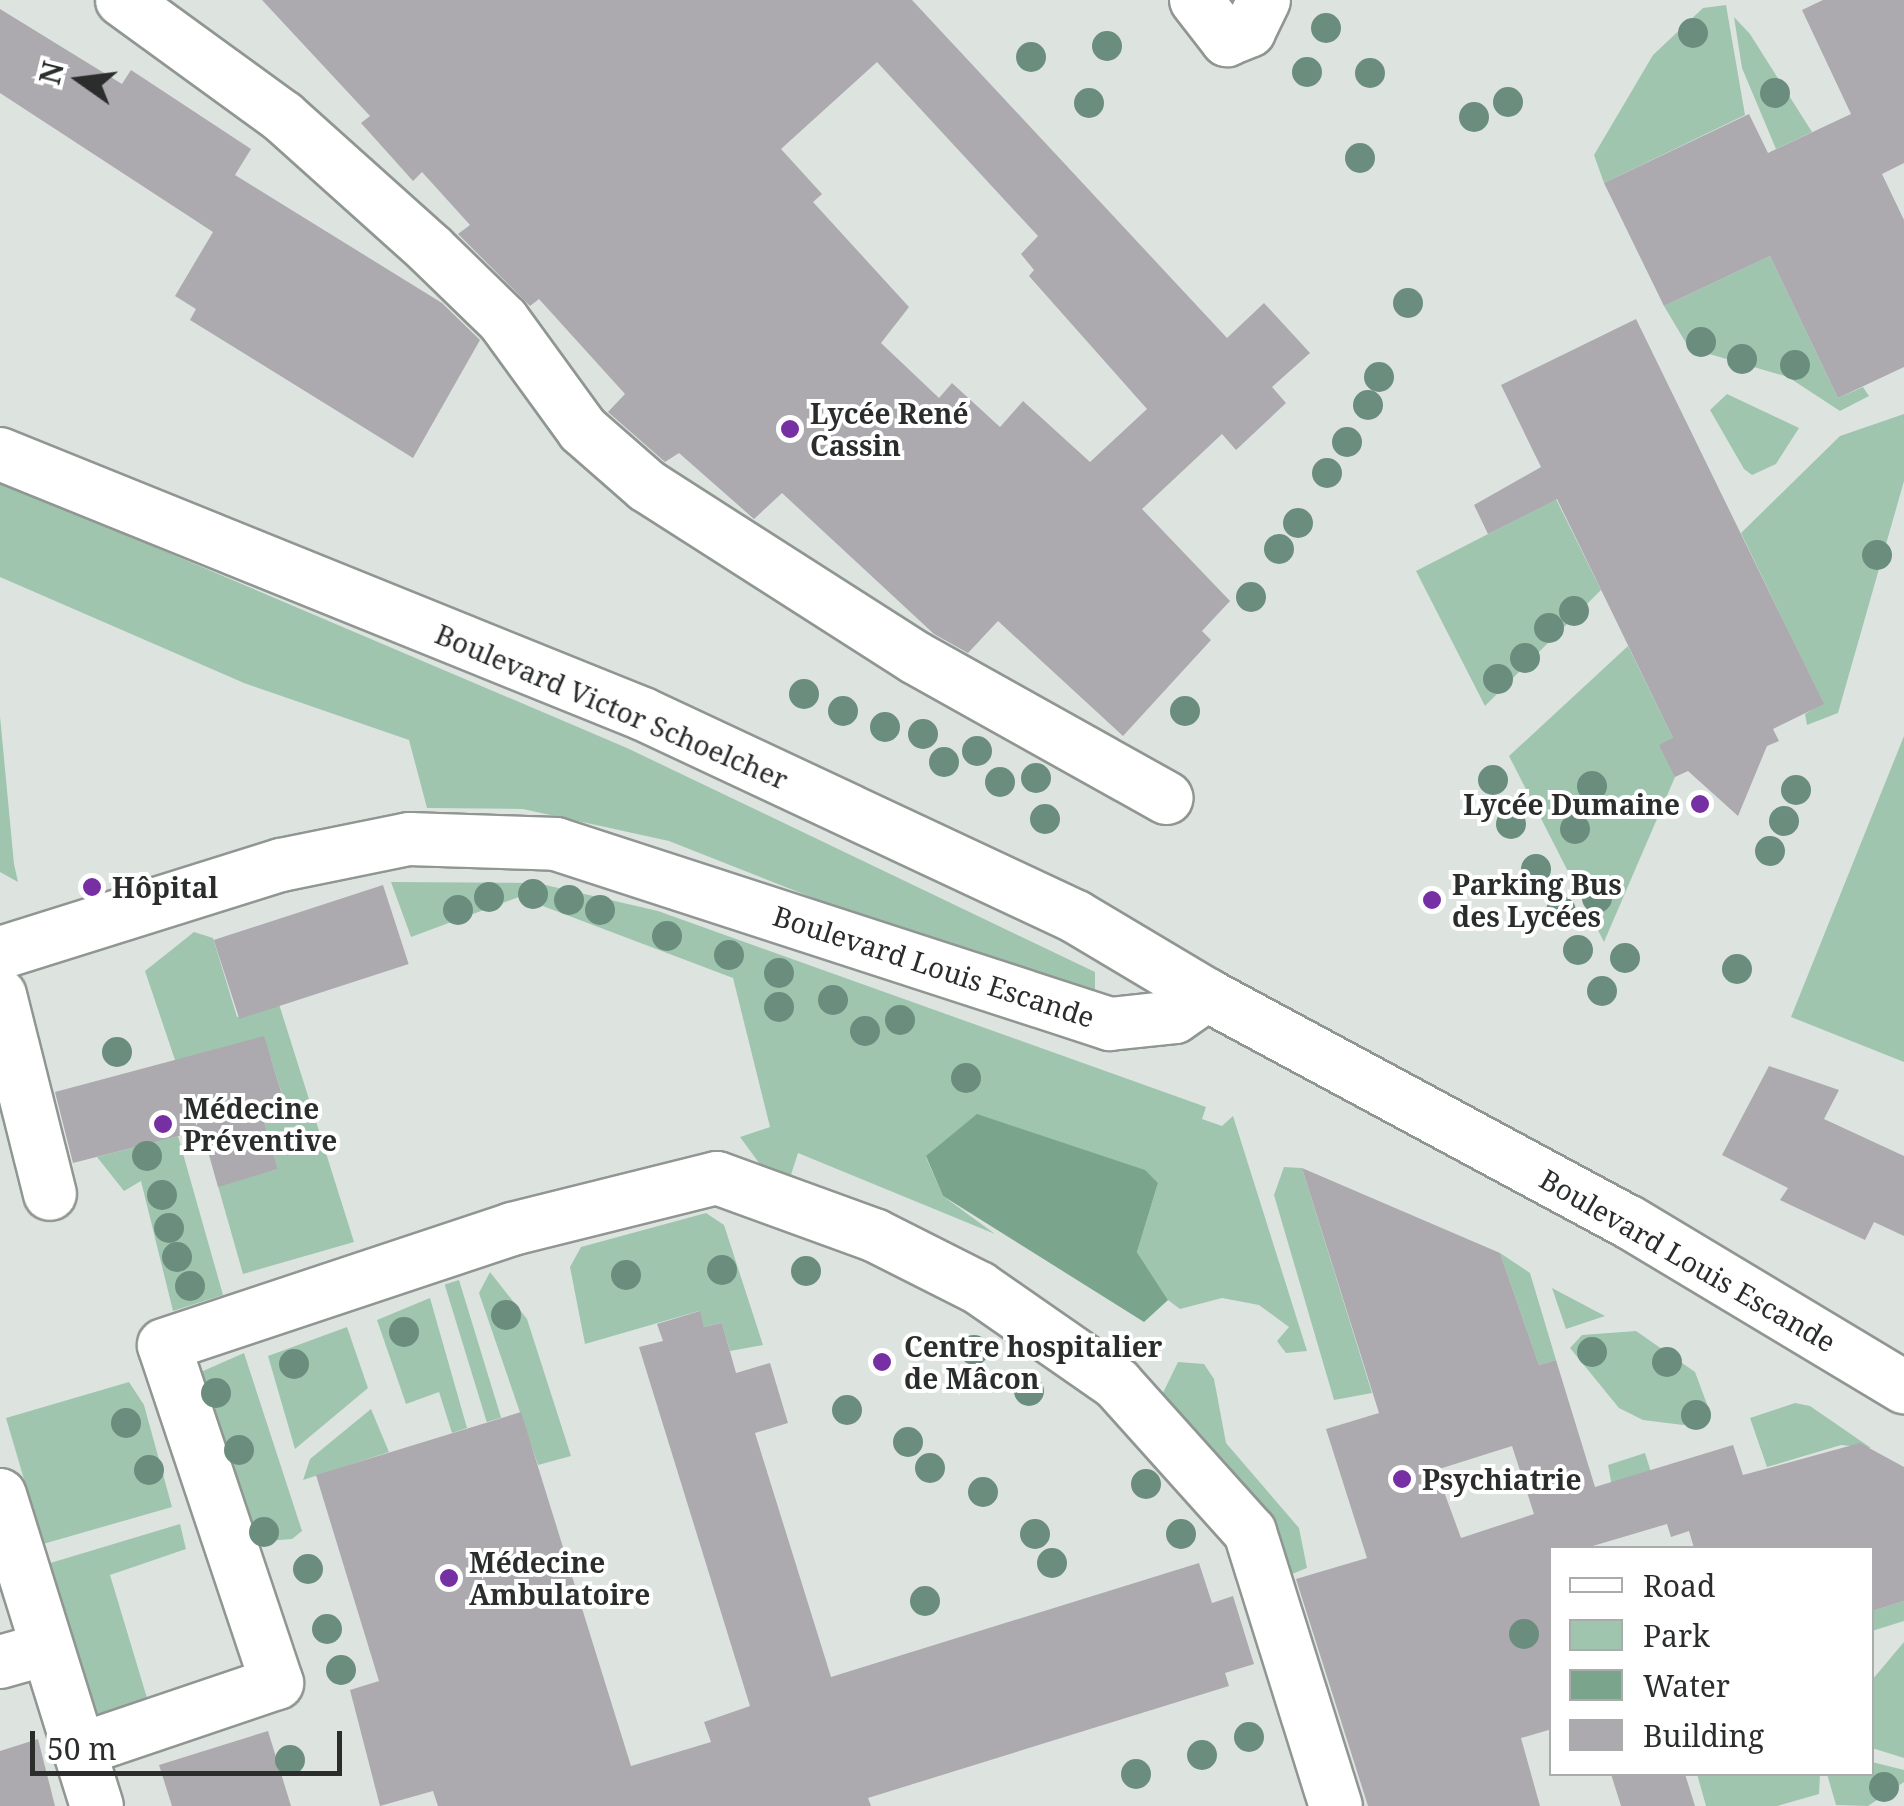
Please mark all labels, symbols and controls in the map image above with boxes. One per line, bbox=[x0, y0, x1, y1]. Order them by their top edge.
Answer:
north arrow bbox=[30, 30, 130, 130]
text: N bbox=[30, 57, 72, 88]
place label: Lycée René Cassin bbox=[810, 396, 968, 462]
marker: Lycée René Cassin bbox=[779, 418, 801, 440]
street label: Boulevard Victor Schoelcher bbox=[431, 616, 793, 796]
place label: Lycée Dumaine bbox=[1463, 787, 1680, 821]
marker: Lycée Dumaine bbox=[1689, 793, 1711, 815]
place label: Parking Bus des Lycées bbox=[1452, 867, 1622, 933]
place label: Hôpital bbox=[112, 870, 218, 904]
marker: Hôpital bbox=[81, 876, 103, 898]
marker: Parking Bus des Lycées bbox=[1421, 889, 1443, 911]
street label: Boulevard Louis Escande bbox=[769, 898, 1099, 1034]
place label: Médecine Préventive bbox=[183, 1091, 337, 1157]
marker: Médecine Préventive bbox=[152, 1113, 174, 1135]
street label: Boulevard Louis Escande bbox=[1534, 1162, 1842, 1358]
place label: Centre hospitalier de Mâcon bbox=[904, 1329, 1162, 1395]
marker: Centre hospitalier de Mâcon bbox=[869, 1349, 895, 1375]
place label: Psychiatrie bbox=[1422, 1462, 1581, 1496]
marker: Psychiatrie bbox=[1391, 1468, 1413, 1490]
place label: Médecine Ambulatoire bbox=[469, 1545, 650, 1611]
legend bbox=[1549, 1546, 1874, 1776]
text: Road bbox=[1643, 1565, 1715, 1606]
marker: Médecine Ambulatoire bbox=[438, 1567, 460, 1589]
text: Park bbox=[1643, 1615, 1710, 1656]
text: Water bbox=[1643, 1665, 1730, 1706]
scale bar bbox=[35, 1711, 348, 1773]
text: Building bbox=[1643, 1715, 1764, 1756]
text: 50 m bbox=[47, 1728, 117, 1769]

